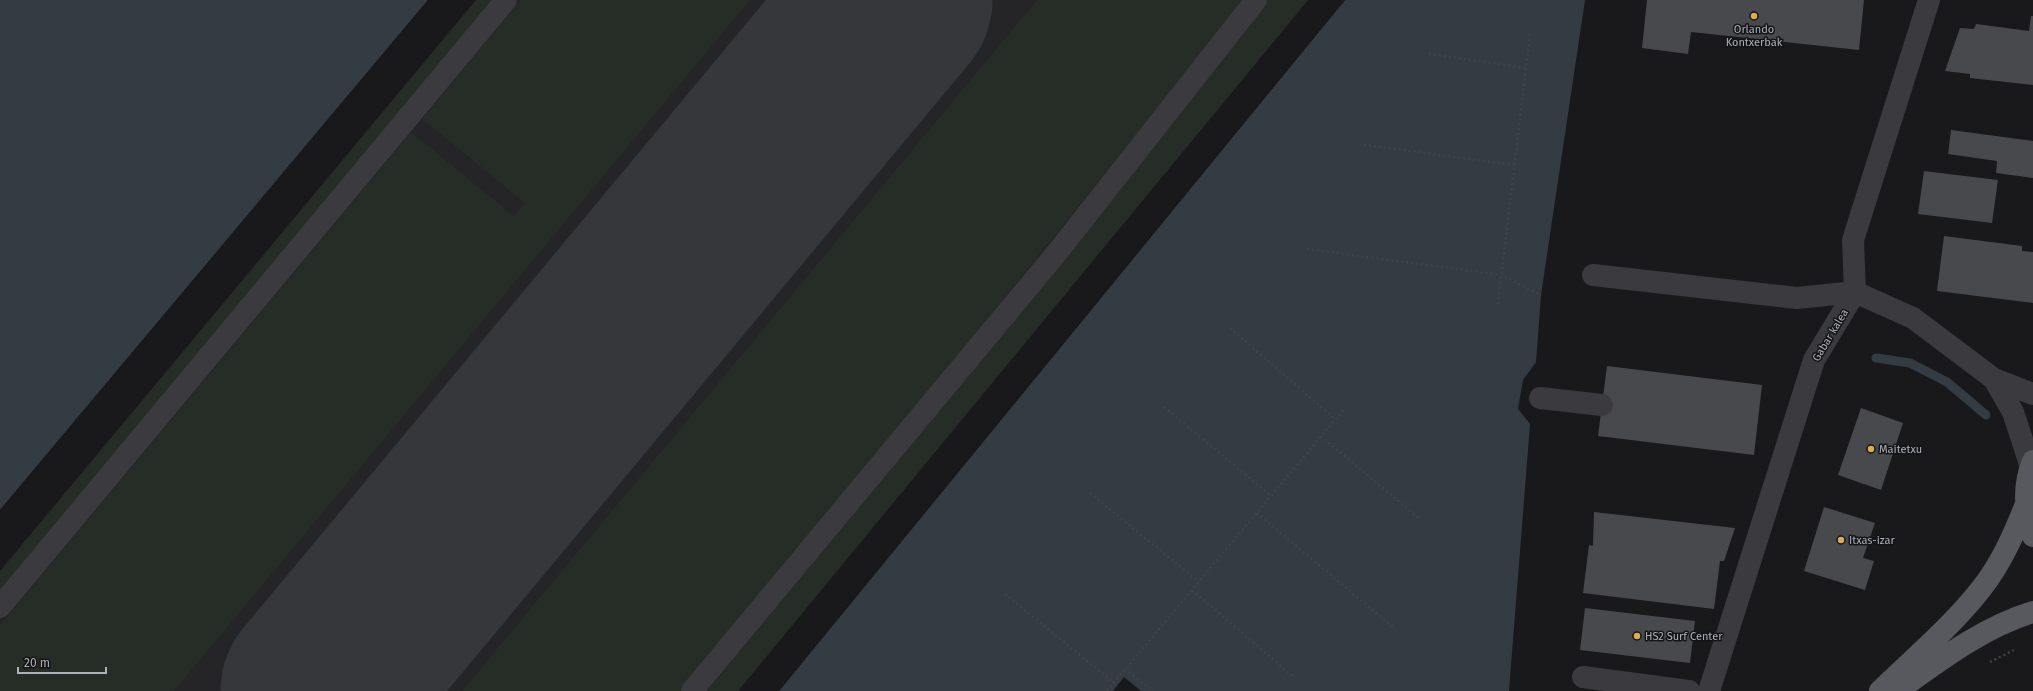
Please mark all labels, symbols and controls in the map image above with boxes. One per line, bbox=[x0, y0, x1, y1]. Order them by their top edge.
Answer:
marker: Orlando Kontxerbak bbox=[1749, 11, 1759, 21]
place label: Orlando Kontxerbak bbox=[1726, 23, 1783, 49]
street label: Gabar kalea bbox=[1810, 307, 1851, 364]
place label: Maitetxu bbox=[1879, 443, 1922, 456]
marker: Maitetxu bbox=[1866, 444, 1876, 454]
place label: Itxas-izar bbox=[1849, 534, 1895, 547]
marker: Itxas-izar bbox=[1836, 535, 1846, 545]
place label: HS2 Surf Center bbox=[1645, 630, 1723, 643]
marker: HS2 Surf Center bbox=[1632, 631, 1642, 641]
scale bar bbox=[18, 649, 106, 675]
text: 20 m bbox=[24, 656, 50, 670]

